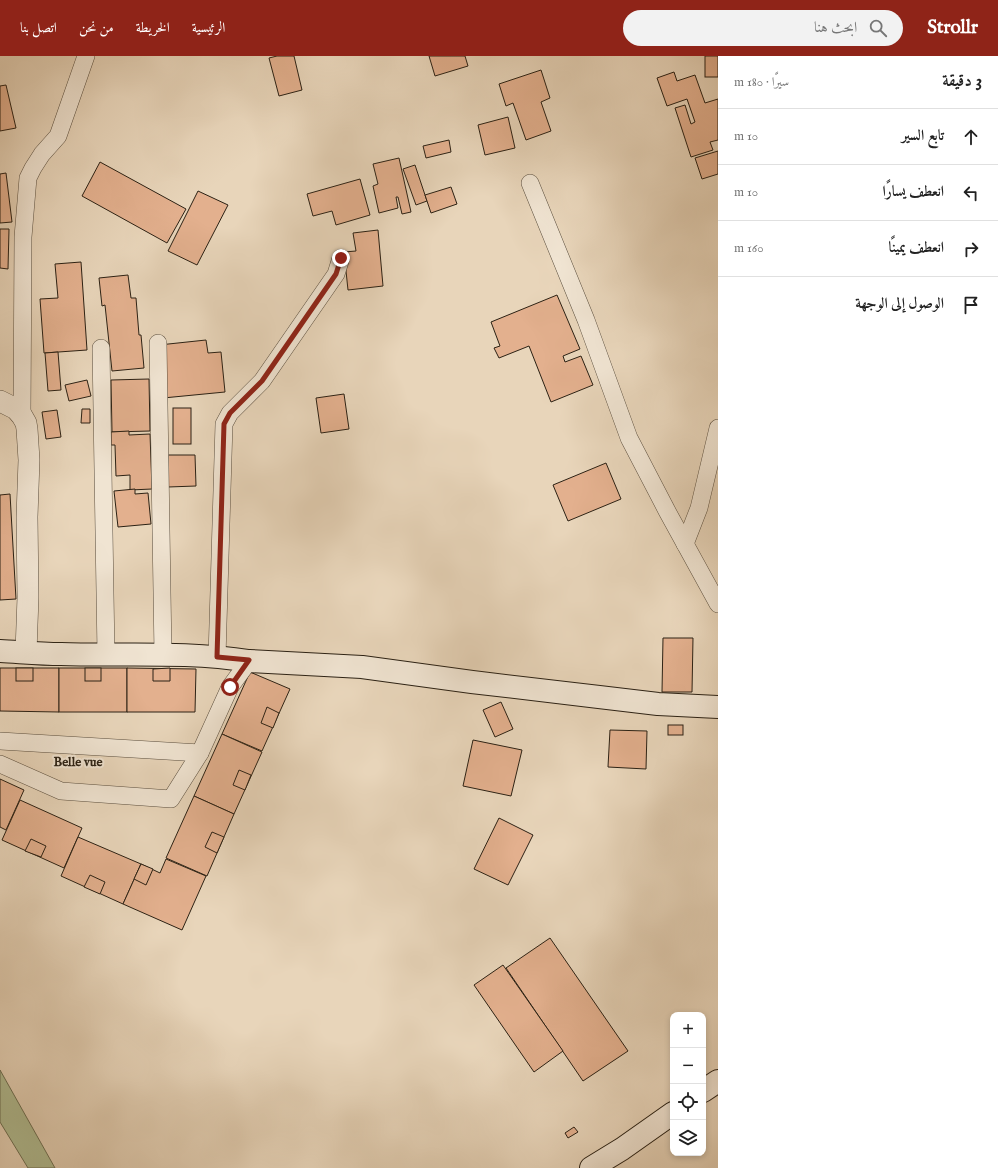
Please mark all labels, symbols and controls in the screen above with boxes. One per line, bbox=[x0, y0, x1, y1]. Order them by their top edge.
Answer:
search box bbox=[623, 10, 903, 46]
text: Strollr bbox=[927, 16, 978, 40]
icon: search bbox=[867, 17, 889, 39]
text: ابحث هنا bbox=[814, 18, 857, 37]
text: اتصل بنا bbox=[20, 19, 57, 37]
text: من نحن bbox=[79, 19, 114, 37]
text: الخريطة bbox=[136, 19, 170, 37]
text: الرئيسية bbox=[192, 19, 225, 37]
text: 3 دقيقة bbox=[942, 71, 982, 92]
text: سيرًا · 180 m bbox=[734, 74, 789, 91]
text: تابع السير bbox=[902, 126, 944, 145]
icon: ahead bbox=[960, 126, 982, 148]
text: 10 m bbox=[734, 128, 758, 145]
text: انعطف يسارًا bbox=[882, 182, 944, 201]
icon: left bbox=[960, 182, 982, 204]
text: 10 m bbox=[734, 184, 758, 201]
text: انعطف يمينًا bbox=[888, 238, 944, 257]
icon: right bbox=[960, 238, 982, 260]
text: 160 m bbox=[734, 240, 764, 257]
route end bbox=[332, 249, 350, 267]
text: الوصول إلى الوجهة bbox=[855, 294, 944, 313]
icon: arrive bbox=[960, 294, 982, 316]
route start bbox=[221, 678, 239, 696]
district label: Belle vue bbox=[54, 754, 102, 771]
map controls bbox=[670, 1012, 706, 1156]
button: + bbox=[670, 1012, 706, 1048]
button: − bbox=[670, 1048, 706, 1084]
button: locate bbox=[670, 1084, 706, 1120]
button: layers bbox=[670, 1120, 706, 1156]

